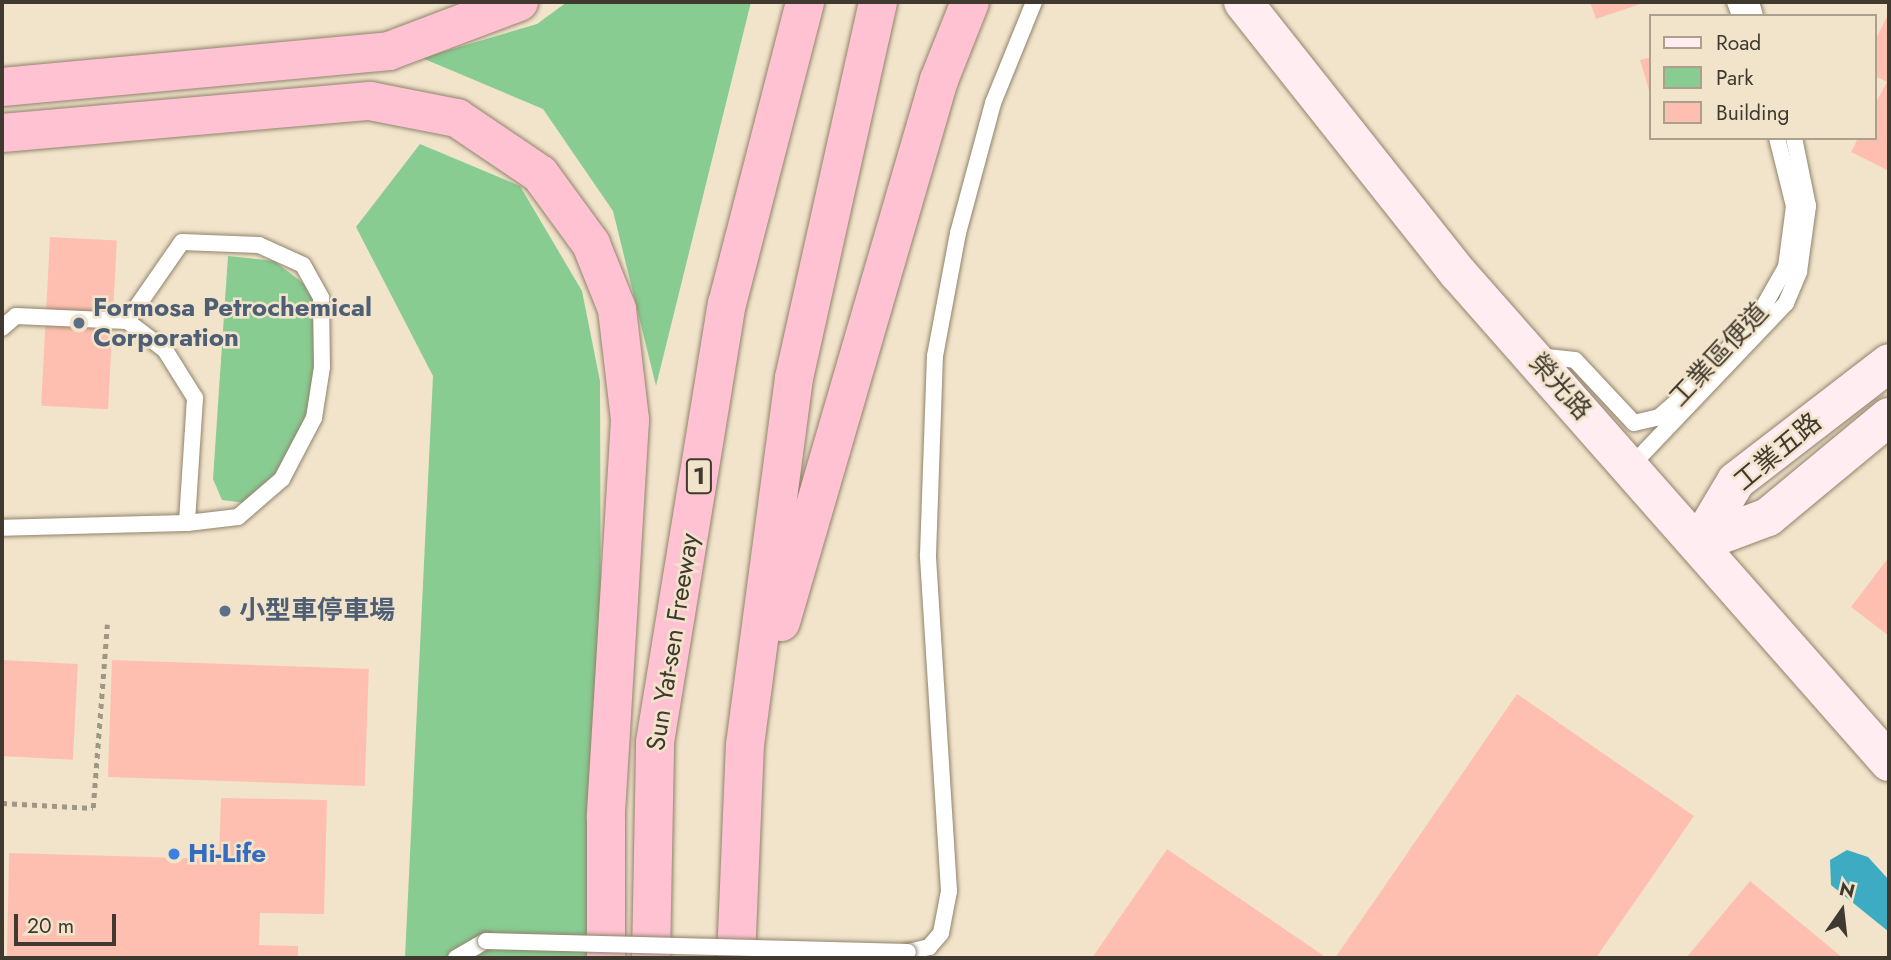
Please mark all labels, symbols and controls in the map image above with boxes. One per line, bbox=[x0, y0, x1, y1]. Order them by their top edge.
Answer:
legend bbox=[1650, 14, 1877, 140]
text: Road bbox=[1716, 28, 1761, 58]
text: Park bbox=[1716, 63, 1753, 93]
text: Building bbox=[1716, 98, 1789, 128]
place label: Formosa Petrochemical Corporation bbox=[93, 292, 372, 354]
street label: 工業區便道 bbox=[1663, 297, 1775, 413]
marker: Formosa Petrochemical Corporation bbox=[71, 315, 87, 331]
street label: 榮光路 bbox=[1522, 348, 1598, 426]
street label: 工業五路 bbox=[1728, 407, 1828, 497]
road number: 1 bbox=[685, 456, 713, 496]
street label: Sun Yat-sen Freeway bbox=[640, 531, 706, 753]
place label: 小型車停車場 bbox=[239, 595, 395, 627]
marker: 小型車停車場 bbox=[217, 603, 233, 619]
place label: Hi-Life bbox=[188, 838, 266, 870]
marker: Hi-Life bbox=[166, 846, 182, 862]
text: N bbox=[1837, 875, 1858, 905]
north arrow bbox=[1807, 876, 1877, 946]
scale bar bbox=[18, 900, 119, 944]
text: 20 m bbox=[27, 911, 74, 941]

